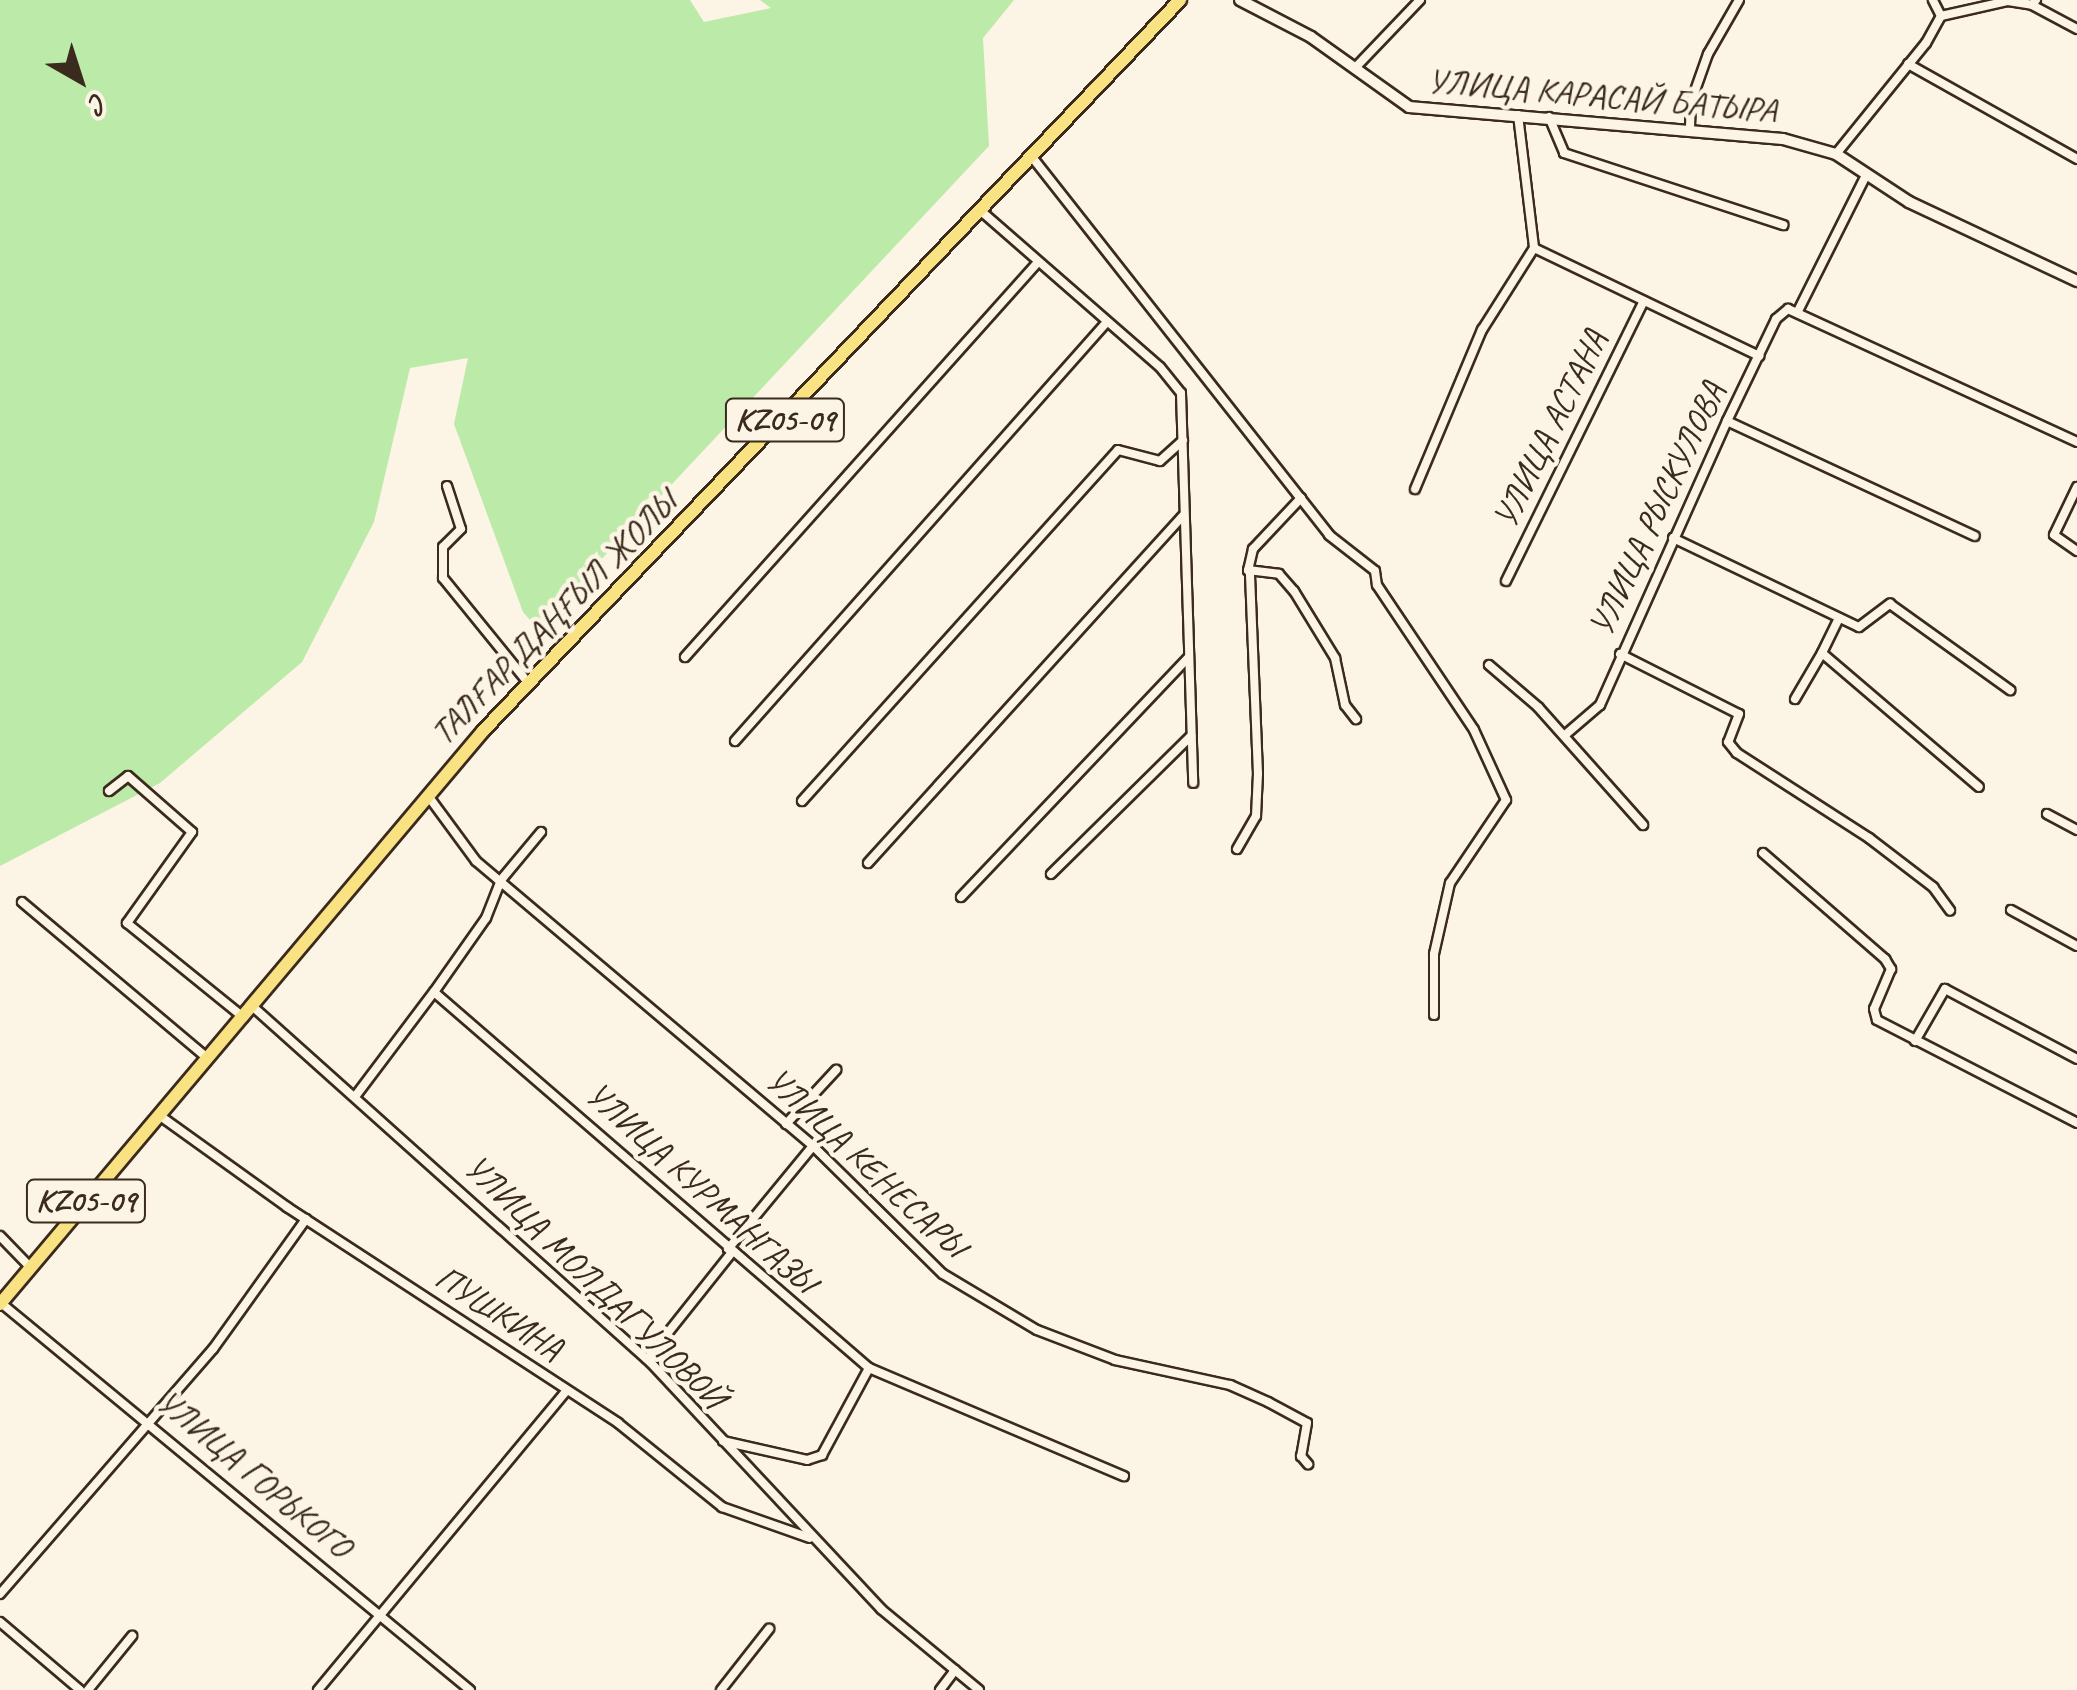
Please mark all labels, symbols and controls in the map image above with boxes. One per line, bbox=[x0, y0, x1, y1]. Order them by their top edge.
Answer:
north arrow bbox=[30, 30, 130, 130]
street label: УЛИЦА КАРАСАЙ БАТЫРА bbox=[1425, 60, 1779, 132]
text: С bbox=[83, 86, 116, 122]
street label: УЛИЦА АСТАНА bbox=[1484, 324, 1616, 534]
street label: УЛИЦА РЫСКУЛОВА bbox=[1580, 375, 1734, 643]
road number: KZ05-09 bbox=[722, 393, 848, 447]
street label: ТАЛҒАР ДАҢҒЫЛ ЖОЛЫ bbox=[422, 483, 686, 753]
street label: УЛИЦА КЕНЕСАРЫ bbox=[757, 1059, 975, 1267]
street label: УЛИЦА КУРМАНГАЗЫ bbox=[575, 1072, 827, 1304]
street label: УЛИЦА МОЛДАГУЛОВОЙ bbox=[456, 1147, 734, 1417]
road number: KZ05-09 bbox=[23, 1174, 148, 1228]
street label: ПУШКИНА bbox=[427, 1256, 571, 1370]
street label: УЛИЦА ГОРЬКОГО bbox=[147, 1380, 361, 1568]

